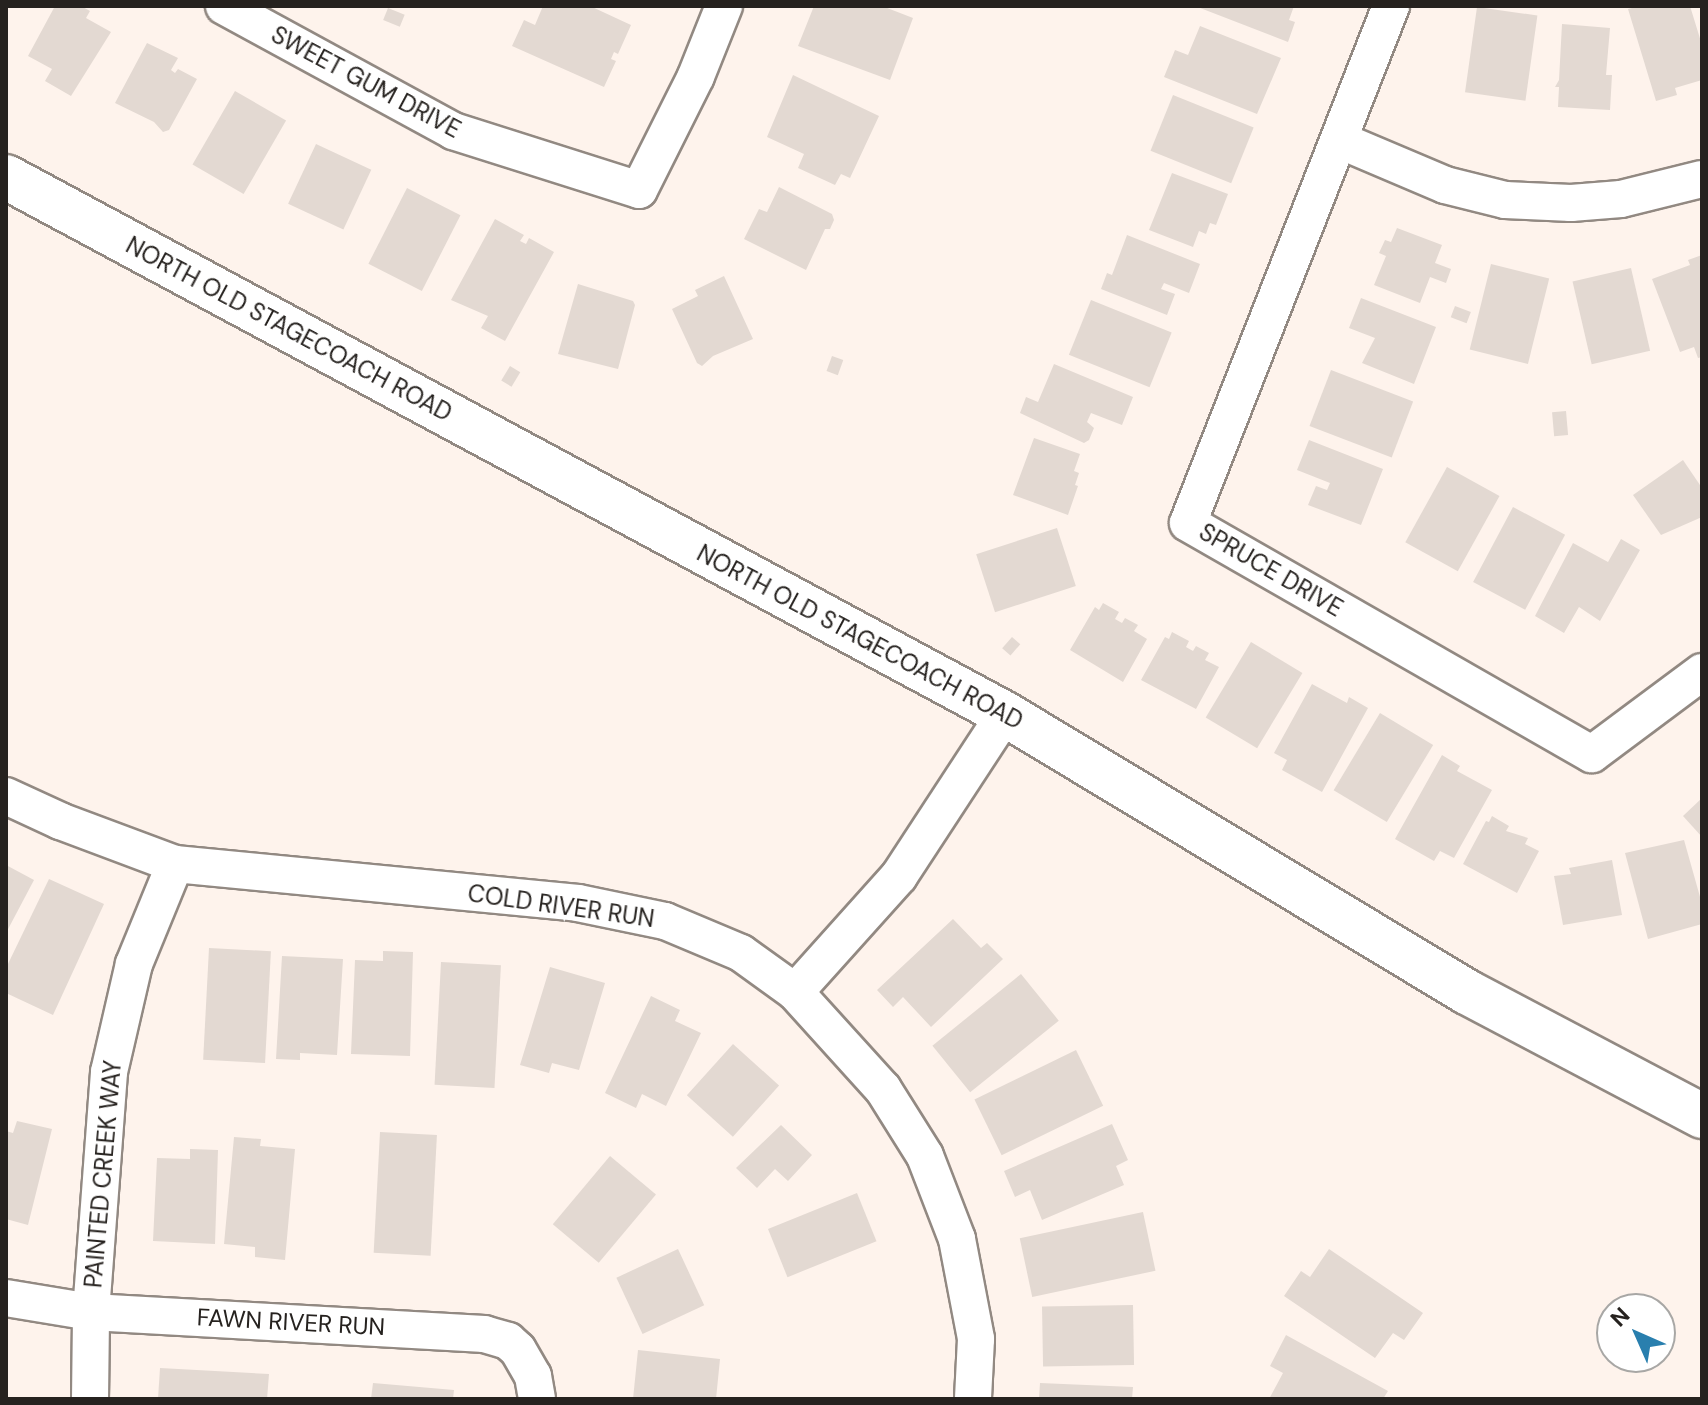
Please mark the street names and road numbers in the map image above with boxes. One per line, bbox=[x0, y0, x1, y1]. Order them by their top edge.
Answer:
street label: SWEET GUM DRIVE bbox=[266, 20, 466, 144]
street label: NORTH OLD STAGECOACH ROAD bbox=[121, 231, 457, 427]
street label: SPRUCE DRIVE bbox=[1194, 517, 1348, 623]
street label: NORTH OLD STAGECOACH ROAD bbox=[692, 539, 1028, 735]
street label: COLD RIVER RUN bbox=[466, 879, 656, 933]
street label: PAINTED CREEK WAY bbox=[79, 1059, 127, 1289]
street label: FAWN RIVER RUN bbox=[196, 1303, 386, 1341]

